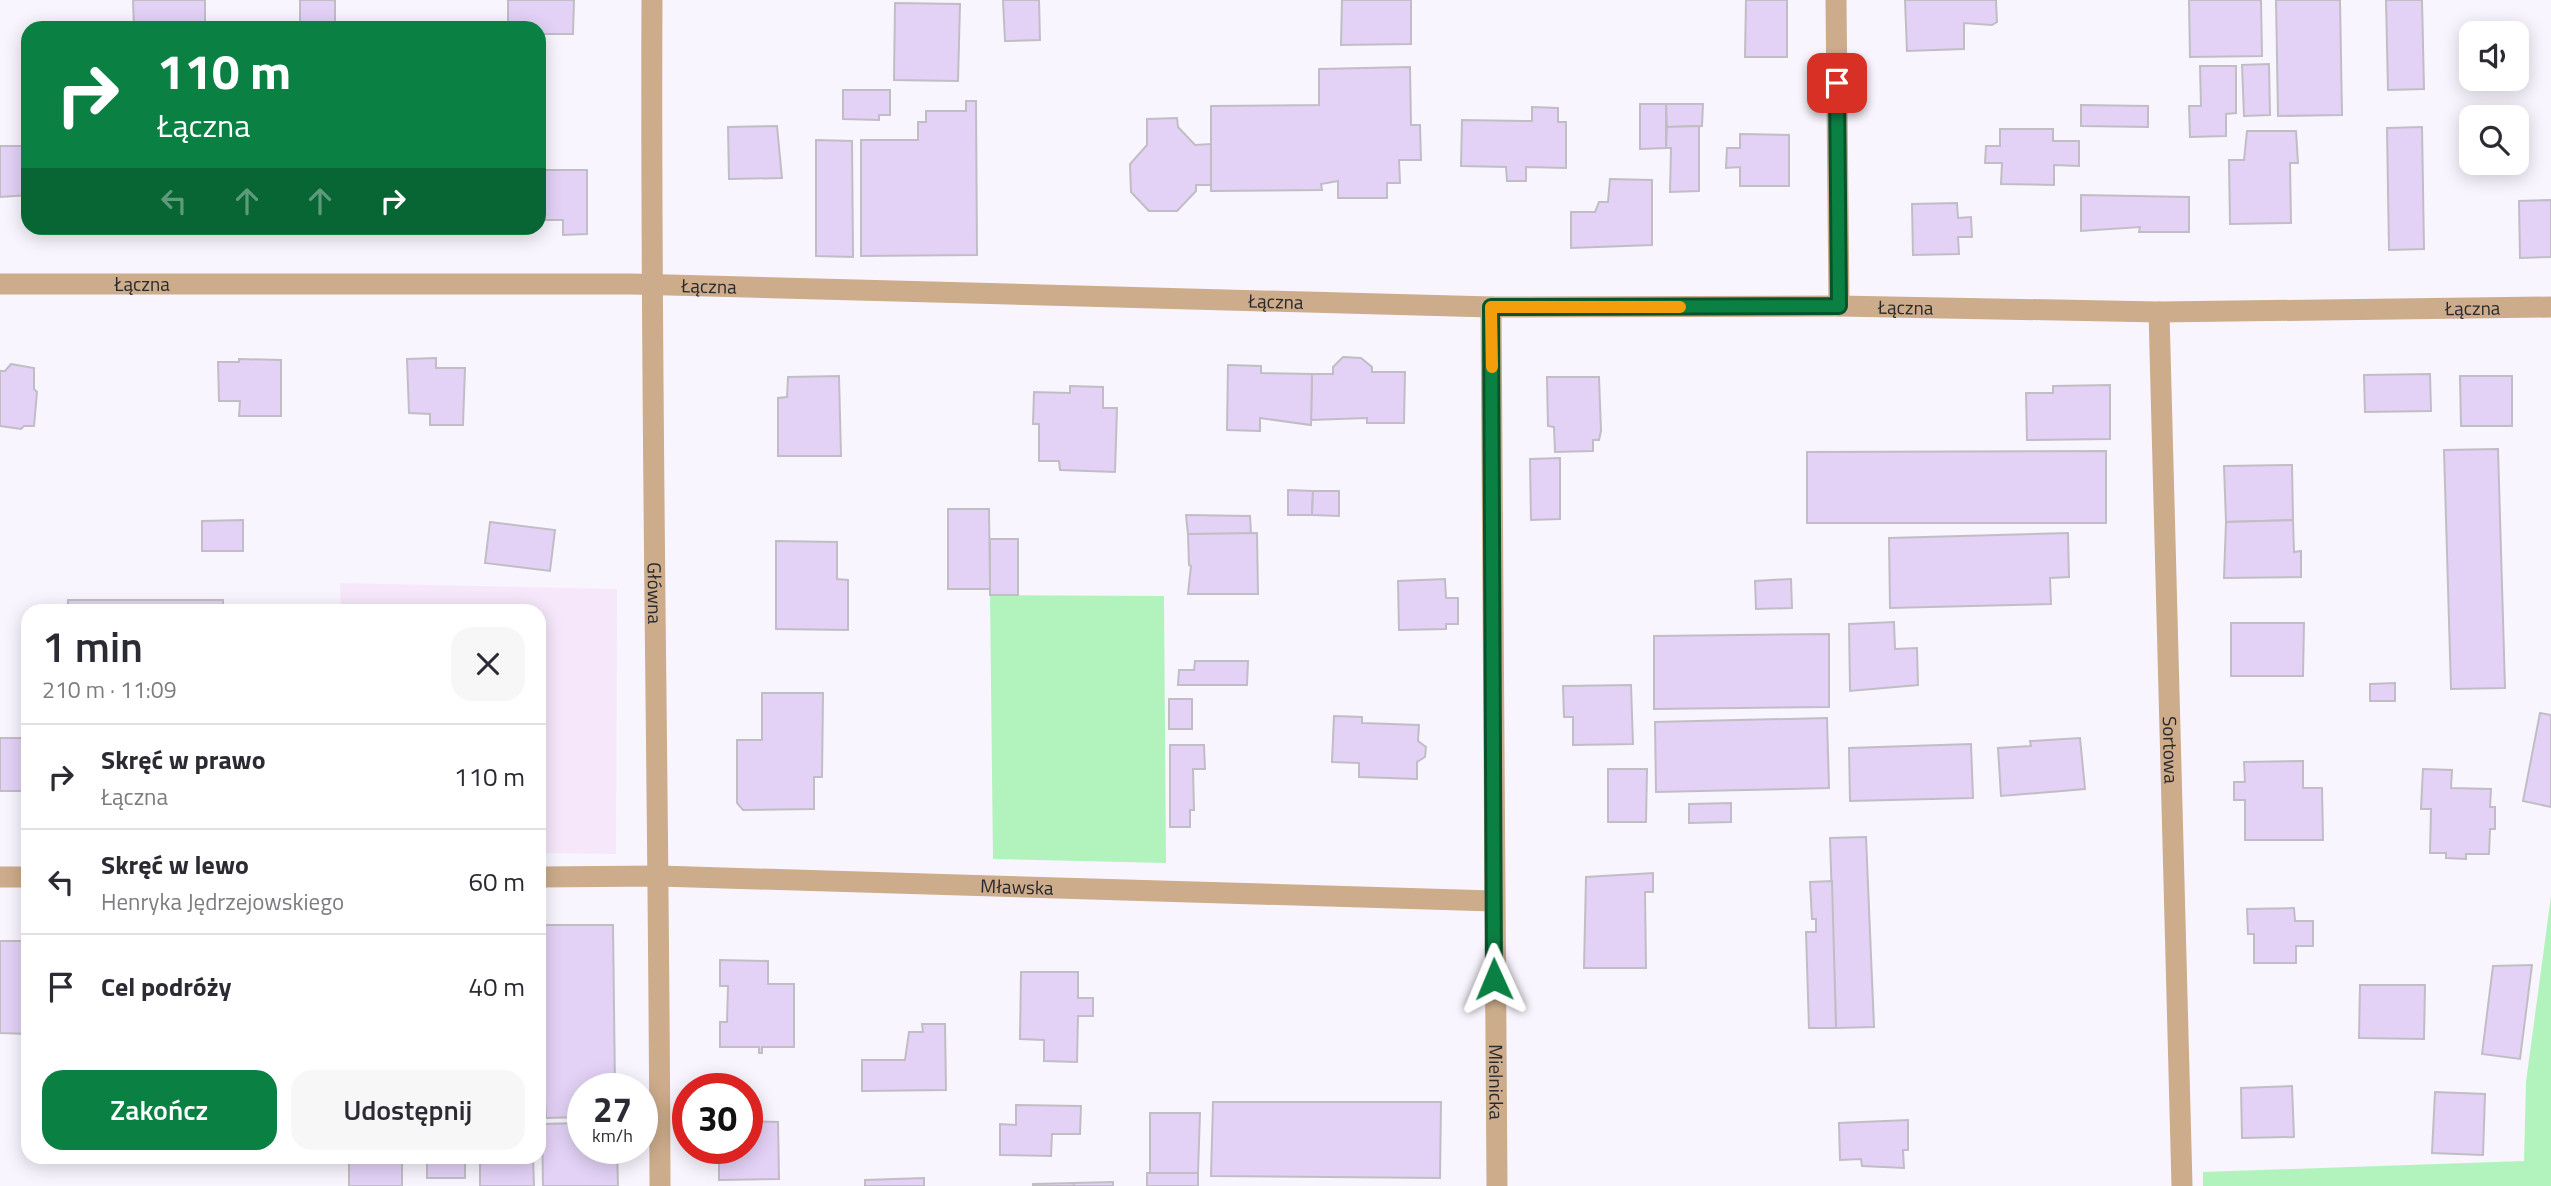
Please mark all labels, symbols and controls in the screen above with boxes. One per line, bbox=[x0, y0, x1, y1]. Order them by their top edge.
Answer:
map controls bbox=[2459, 21, 2529, 175]
button: sound bbox=[2459, 21, 2529, 91]
text: 110 m bbox=[157, 33, 291, 108]
icon: right bbox=[42, 49, 133, 140]
pin bbox=[1807, 53, 1867, 113]
icon: arrive bbox=[1818, 64, 1856, 102]
text: Łączna bbox=[157, 101, 250, 149]
button: search bbox=[2459, 105, 2529, 175]
icon: left bbox=[155, 182, 193, 220]
icon: ahead bbox=[228, 182, 266, 220]
icon: ahead bbox=[301, 182, 339, 220]
icon: right bbox=[374, 182, 412, 220]
street label: Łączna bbox=[113, 269, 170, 298]
street label: Łączna bbox=[680, 270, 738, 301]
street label: Łączna bbox=[1247, 285, 1304, 316]
street label: Łączna bbox=[1877, 292, 1934, 322]
street label: Łączna bbox=[2444, 293, 2501, 322]
street label: Główna bbox=[641, 562, 670, 624]
text: 1 min bbox=[42, 614, 143, 678]
button: close bbox=[451, 627, 525, 701]
text: 210 m · 11:09 bbox=[42, 672, 177, 707]
street label: Sortowa bbox=[2156, 716, 2186, 784]
text: Skręć w prawo bbox=[101, 740, 266, 779]
text: 110 m bbox=[454, 757, 525, 796]
icon: right bbox=[42, 758, 80, 796]
text: Łączna bbox=[101, 779, 168, 814]
text: Skręć w lewo bbox=[101, 845, 249, 884]
text: 60 m bbox=[468, 862, 525, 901]
icon: left bbox=[42, 863, 80, 901]
street label: Mławska bbox=[980, 871, 1054, 902]
text: Henryka Jędrzejowskiego bbox=[101, 884, 344, 919]
position arrow bbox=[1457, 942, 1531, 1016]
text: Cel podróży bbox=[101, 967, 231, 1006]
text: 40 m bbox=[468, 967, 525, 1006]
icon: arrive bbox=[42, 968, 80, 1006]
street label: Mielnicka bbox=[1482, 1044, 1512, 1120]
button: Zakończ bbox=[42, 1070, 277, 1150]
button: Udostępnij bbox=[291, 1070, 525, 1150]
speed limit sign: 30 bbox=[672, 1073, 763, 1164]
text: 27 bbox=[593, 1082, 632, 1136]
text: km/h bbox=[592, 1122, 633, 1149]

